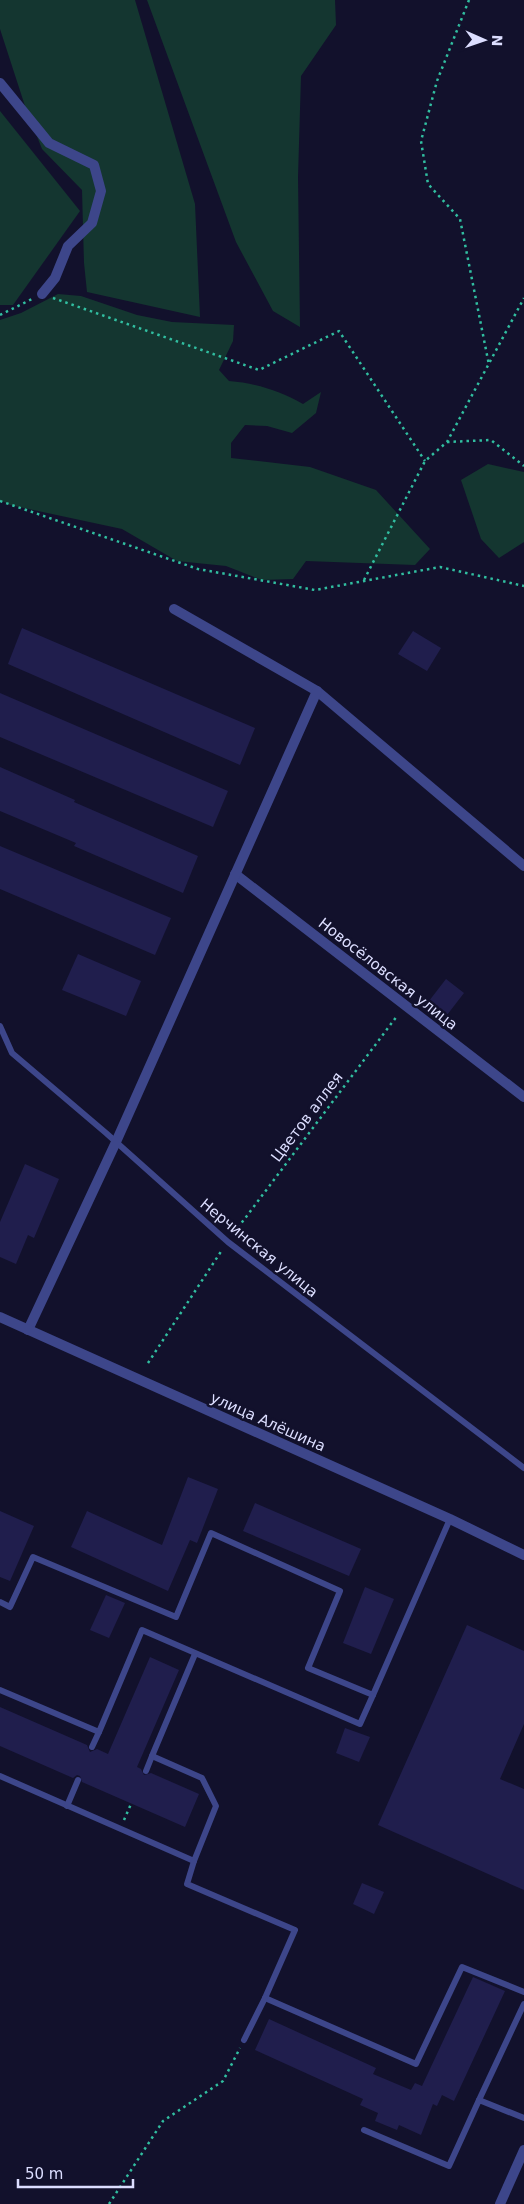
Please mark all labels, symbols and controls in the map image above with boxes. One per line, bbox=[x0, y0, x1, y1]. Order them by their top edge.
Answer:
north arrow bbox=[459, 15, 509, 65]
text: N bbox=[489, 34, 505, 47]
street label: Новосёловская улица bbox=[315, 914, 461, 1034]
street label: Цветов аллея bbox=[267, 1069, 347, 1165]
street label: Нерчинская улица bbox=[196, 1195, 322, 1301]
street label: улица Алёшина bbox=[208, 1389, 328, 1455]
scale bar bbox=[18, 2156, 132, 2188]
text: 50 m bbox=[25, 2165, 63, 2183]

